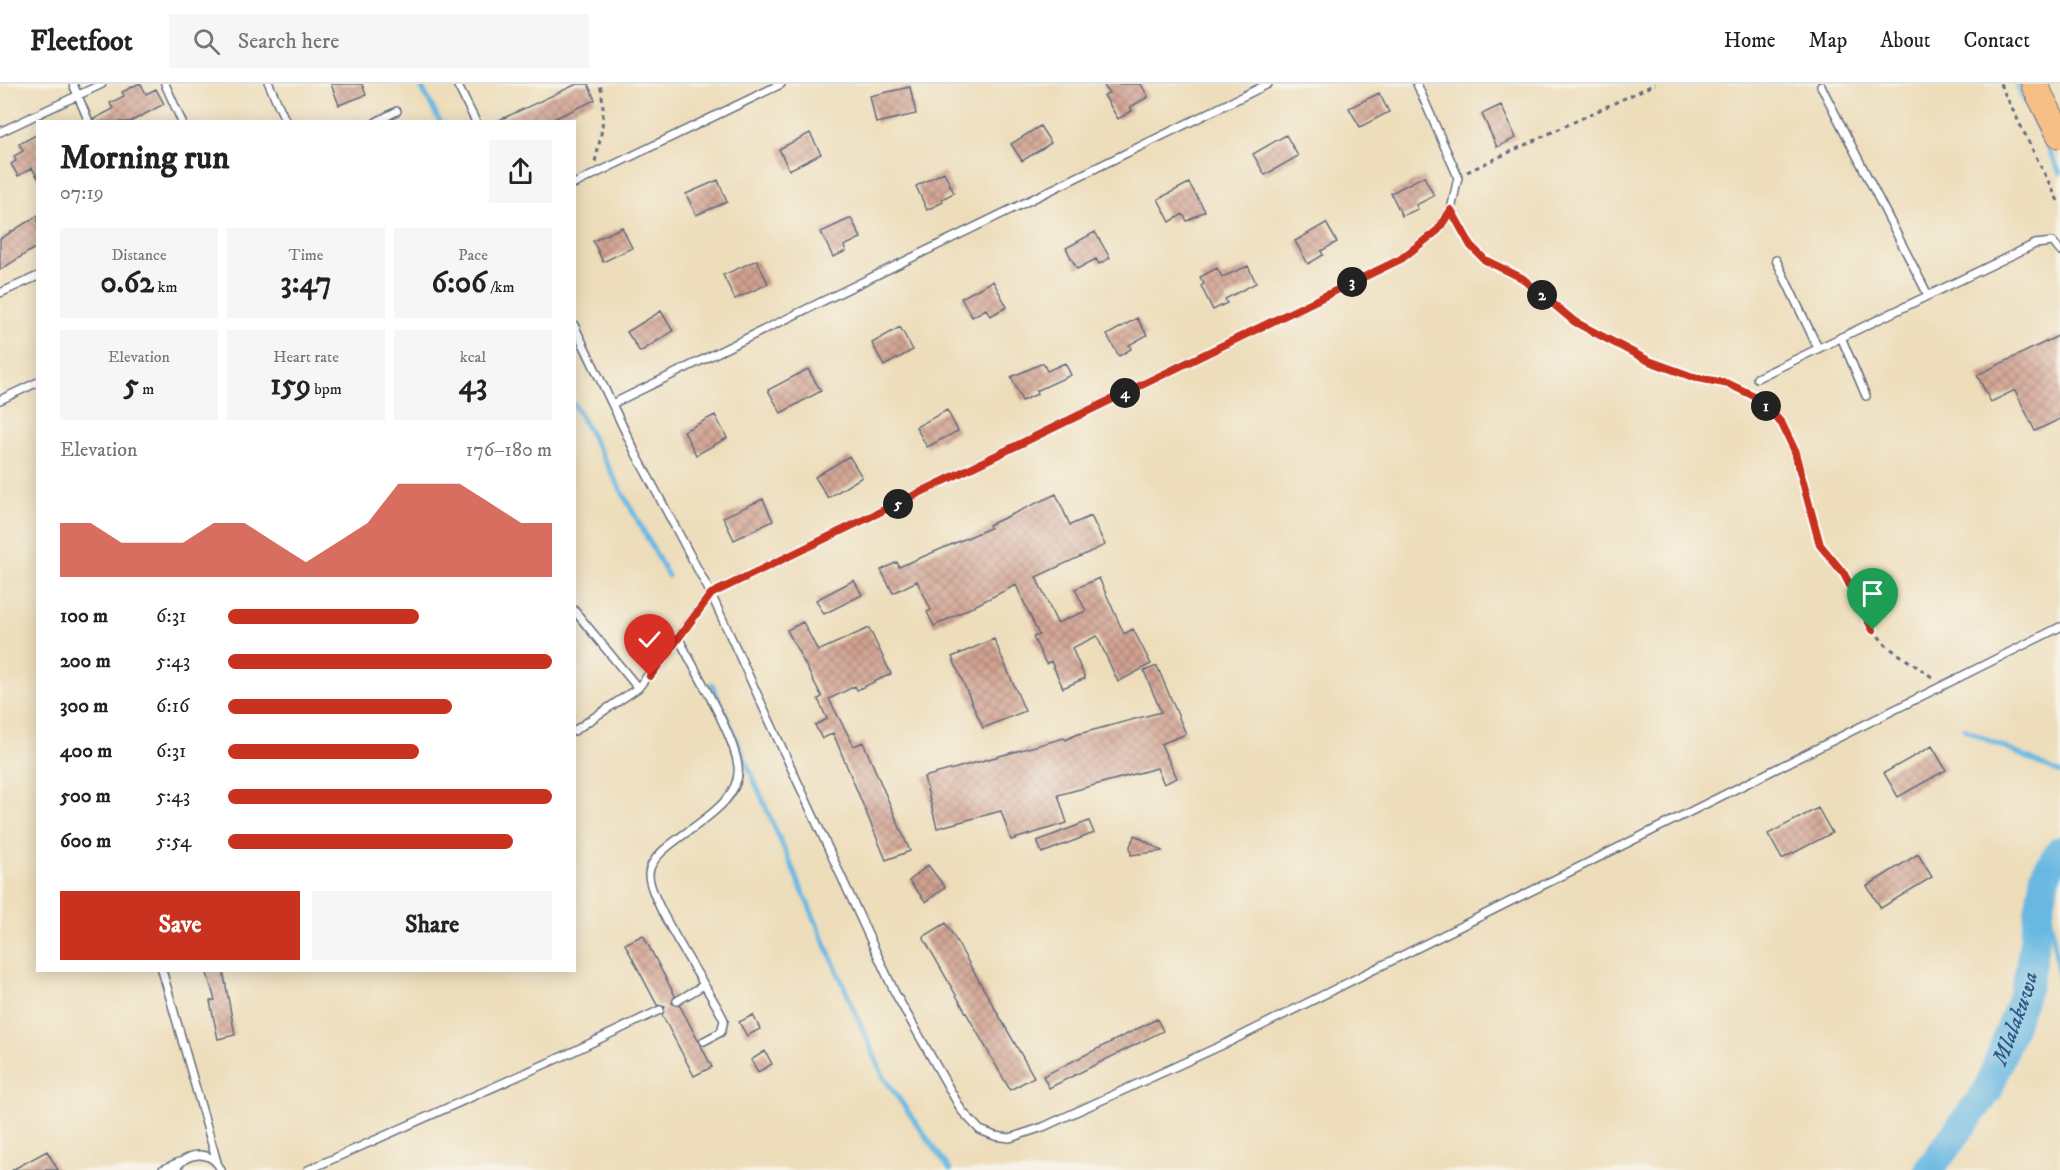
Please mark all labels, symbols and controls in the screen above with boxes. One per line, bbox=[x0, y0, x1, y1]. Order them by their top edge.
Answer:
search box bbox=[169, 14, 589, 68]
text: Fleetfoot bbox=[30, 24, 133, 59]
icon: search bbox=[190, 25, 223, 58]
text: Search here bbox=[238, 28, 339, 55]
text: Home bbox=[1724, 28, 1776, 54]
text: Map bbox=[1809, 28, 1847, 54]
text: About bbox=[1880, 28, 1931, 54]
text: Contact bbox=[1964, 28, 2030, 54]
text: Morning run bbox=[60, 138, 229, 179]
button: share bbox=[489, 140, 552, 203]
text: 07:19 bbox=[60, 181, 104, 206]
text: Distance bbox=[111, 245, 167, 265]
text: Time bbox=[289, 245, 323, 265]
text: Pace bbox=[458, 245, 488, 265]
text: 0.62 bbox=[101, 265, 154, 302]
text: 3:47 bbox=[280, 265, 332, 302]
text: 6:06 bbox=[432, 265, 487, 302]
pin: 3 bbox=[1337, 267, 1367, 297]
text: 3 bbox=[1349, 272, 1355, 292]
text: km bbox=[154, 277, 178, 297]
text: /km bbox=[487, 277, 514, 297]
pin: 2 bbox=[1527, 280, 1557, 310]
text: 2 bbox=[1538, 285, 1546, 305]
text: Elevation bbox=[108, 347, 170, 367]
text: Heart rate bbox=[273, 347, 339, 367]
text: kcal bbox=[460, 347, 486, 367]
text: 5 bbox=[124, 367, 139, 404]
text: 159 bbox=[270, 367, 311, 404]
text: 43 bbox=[459, 367, 487, 404]
pin: 4 bbox=[1110, 378, 1140, 408]
text: m bbox=[139, 379, 154, 399]
text: bpm bbox=[311, 379, 342, 399]
text: 4 bbox=[1120, 383, 1130, 403]
pin: 1 bbox=[1751, 391, 1781, 421]
text: 1 bbox=[1763, 396, 1769, 416]
text: Elevation bbox=[60, 438, 137, 463]
text: 176–180 m bbox=[466, 438, 552, 463]
pin: 5 bbox=[883, 489, 913, 519]
text: 5 bbox=[894, 494, 902, 514]
pin bbox=[1847, 568, 1898, 630]
icon: arrive bbox=[1856, 577, 1889, 610]
text: 100 m bbox=[60, 604, 108, 629]
text: 6:31 bbox=[156, 604, 186, 629]
pin bbox=[624, 614, 675, 676]
icon: check bbox=[633, 623, 666, 656]
text: 200 m bbox=[60, 649, 111, 674]
text: 5:43 bbox=[156, 649, 190, 674]
text: 300 m bbox=[60, 694, 108, 719]
text: 6:16 bbox=[156, 694, 189, 719]
text: 400 m bbox=[60, 739, 112, 764]
text: 6:31 bbox=[156, 739, 186, 764]
text: 500 m bbox=[60, 784, 111, 809]
text: 5:43 bbox=[156, 784, 190, 809]
text: 600 m bbox=[60, 829, 111, 854]
text: 5:54 bbox=[156, 829, 192, 854]
button: Save bbox=[60, 891, 300, 960]
button: Share bbox=[312, 891, 552, 960]
water label: Mlalakuwa bbox=[1986, 970, 2044, 1071]

